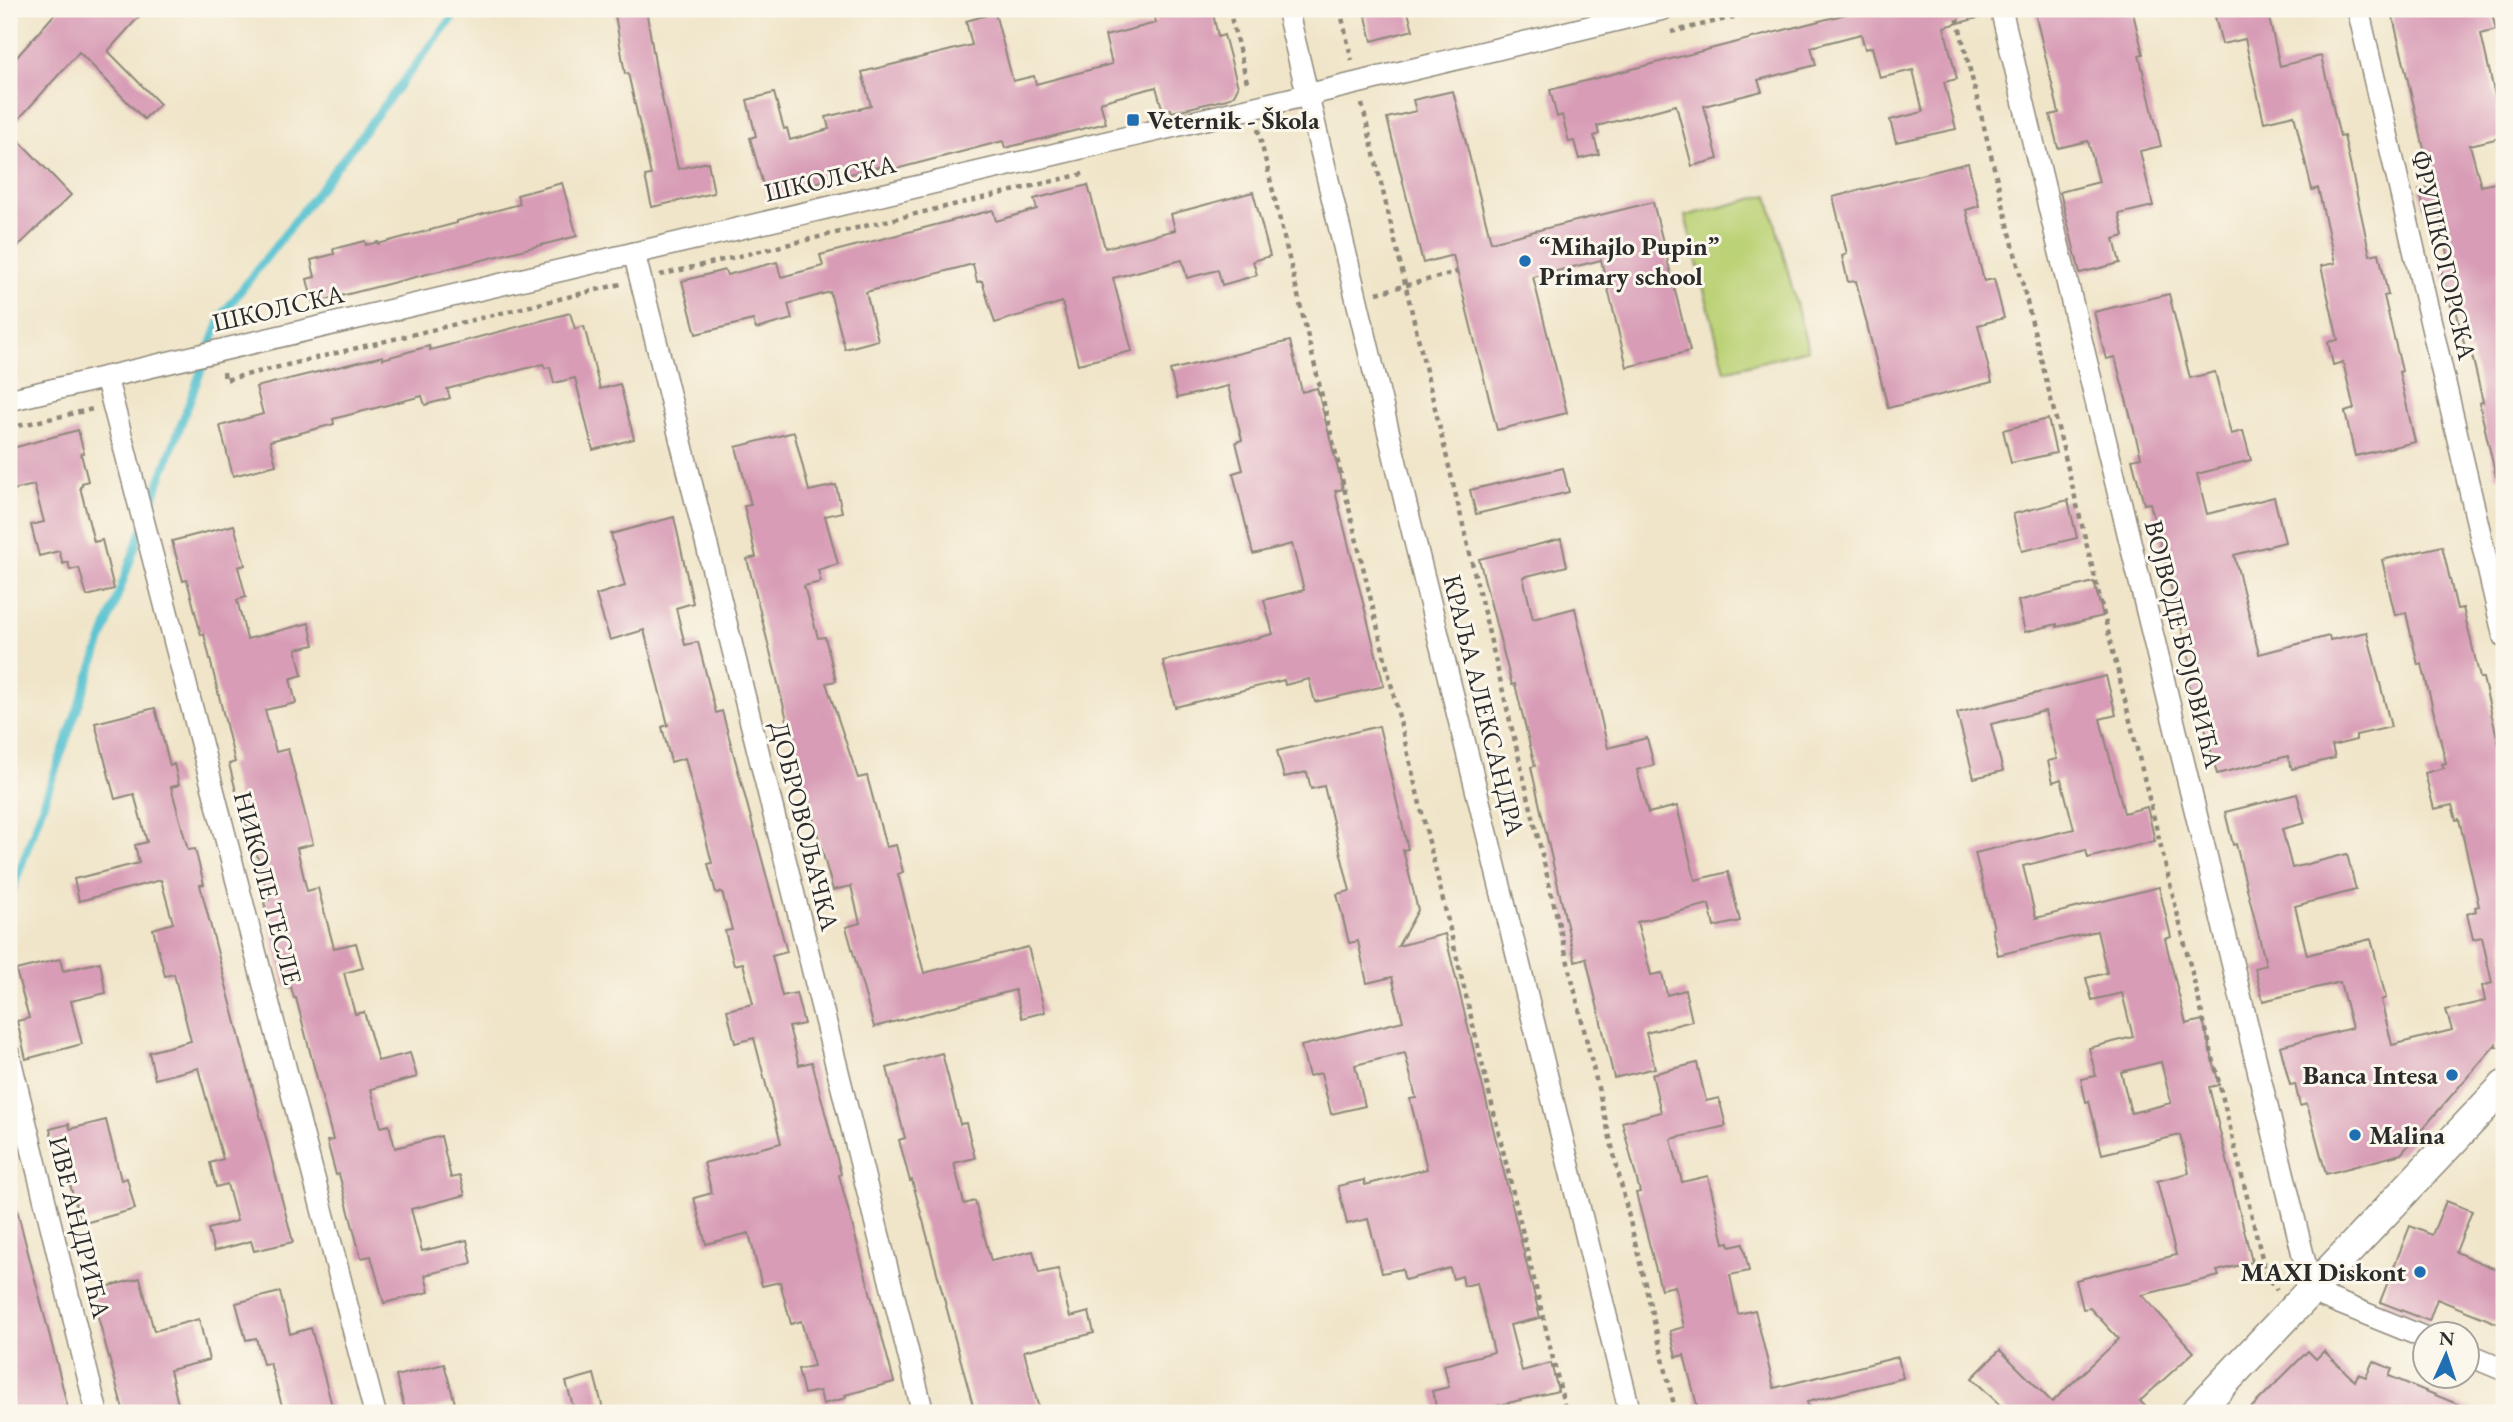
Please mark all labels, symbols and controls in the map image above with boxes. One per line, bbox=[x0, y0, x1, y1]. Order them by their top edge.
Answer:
place label: Veternik - Škola bbox=[1147, 103, 1320, 137]
marker: Veternik - Škola bbox=[1125, 112, 1141, 128]
street label: ШКОЛСКА bbox=[761, 146, 900, 210]
street label: ФРУШКОГОРСКА bbox=[2403, 147, 2485, 364]
place label: “Mihajlo Pupin” Primary school bbox=[1539, 229, 1719, 293]
marker: “Mihajlo Pupin” Primary school bbox=[1517, 253, 1533, 269]
street label: ШКОЛСКА bbox=[209, 276, 348, 340]
street label: ВОЈВОДЕ БОЈОВИЋА bbox=[2137, 516, 2232, 773]
street label: КРАЉА АЛЕКСАНДРА bbox=[1435, 571, 1533, 840]
street label: ДОБРОВОЉАЧКА bbox=[763, 718, 848, 935]
street label: НИКОЛЕ ТЕСЛЕ bbox=[226, 787, 310, 989]
place label: Banca Intesa bbox=[2303, 1058, 2439, 1092]
marker: Banca Intesa bbox=[2444, 1067, 2460, 1083]
place label: Malina bbox=[2369, 1118, 2446, 1152]
marker: Malina bbox=[2347, 1127, 2363, 1143]
street label: ИВЕ АНДРИЋА bbox=[41, 1132, 119, 1323]
place label: MAXI Diskont bbox=[2241, 1255, 2406, 1289]
marker: MAXI Diskont bbox=[2412, 1264, 2428, 1280]
north arrow bbox=[2412, 1320, 2482, 1390]
text: N bbox=[2439, 1326, 2456, 1351]

